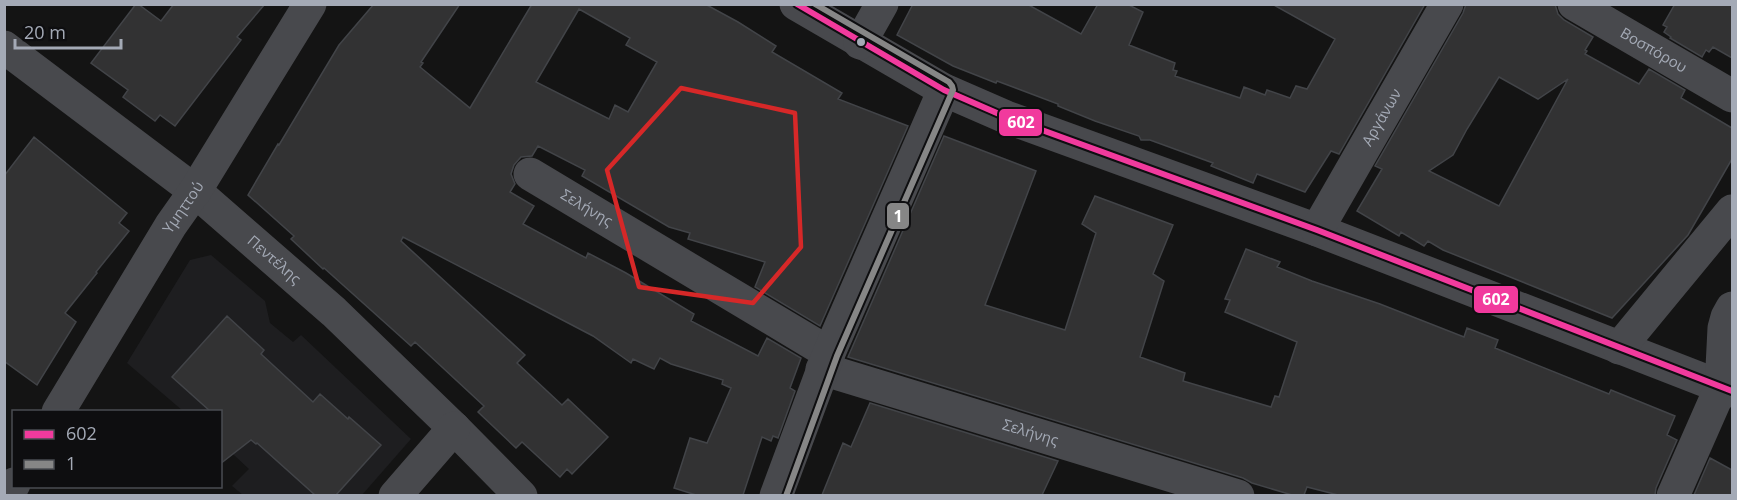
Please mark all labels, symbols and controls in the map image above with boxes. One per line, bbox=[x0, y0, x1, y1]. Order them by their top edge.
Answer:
scale bar bbox=[15, 12, 122, 50]
text: 20 m bbox=[24, 20, 66, 44]
street label: Βοσπόρου bbox=[1617, 22, 1691, 77]
unlabelled marker bbox=[855, 36, 867, 48]
street label: Αργάνων bbox=[1357, 84, 1405, 149]
line badge: 602 bbox=[998, 108, 1043, 137]
text: 602 bbox=[1007, 111, 1035, 133]
street label: Υμηττού bbox=[157, 177, 208, 237]
street label: Σελήνης bbox=[557, 184, 617, 230]
line badge: 1 bbox=[886, 202, 910, 230]
text: 1 bbox=[893, 205, 903, 227]
street label: Πεντέλης bbox=[244, 230, 306, 288]
line badge: 602 bbox=[1473, 285, 1519, 314]
text: 602 bbox=[1482, 288, 1510, 310]
legend bbox=[12, 410, 222, 488]
street label: Σελήνης bbox=[1000, 414, 1061, 450]
text: 602 bbox=[66, 421, 97, 445]
text: 1 bbox=[66, 451, 76, 475]

